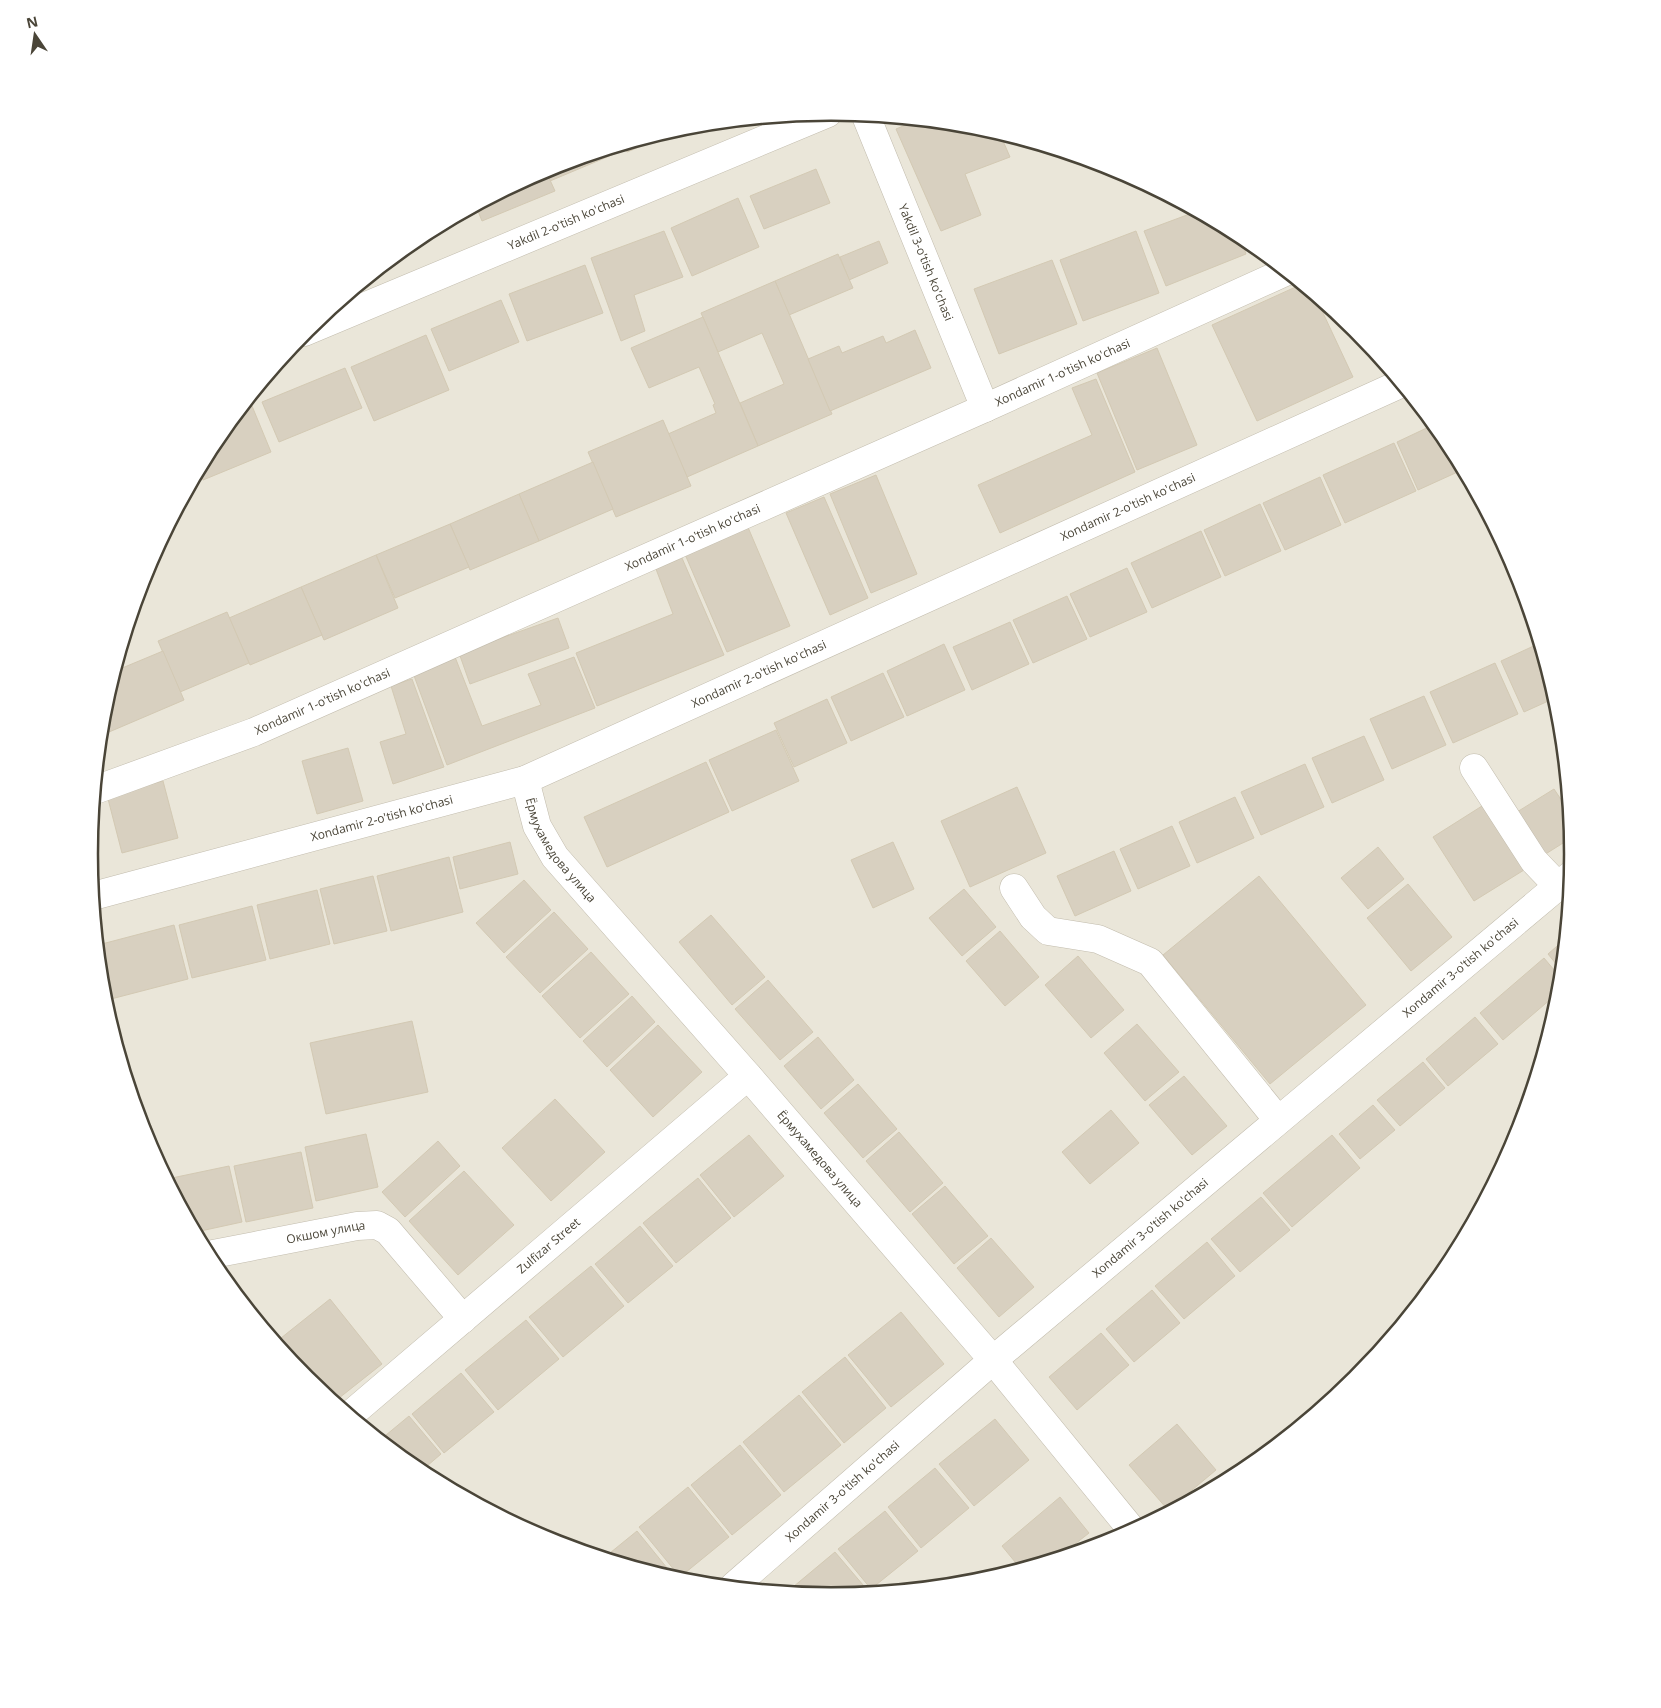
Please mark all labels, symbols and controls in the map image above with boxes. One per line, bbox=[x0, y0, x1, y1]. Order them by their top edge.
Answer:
north arrow bbox=[10, 10, 60, 60]
text: N bbox=[24, 11, 40, 32]
street label: Yakdil 2-o'tish ko'chasi bbox=[505, 190, 627, 254]
street label: Yakdil 3-o'tish ko'chasi bbox=[895, 201, 958, 323]
street label: Xondamir 1-o'tish ko'chasi bbox=[992, 334, 1133, 410]
street label: Xondamir 2-o'tish ko'chasi bbox=[1057, 469, 1198, 545]
street label: Xondamir 1-o'tish ko'chasi bbox=[622, 500, 763, 575]
street label: Xondamir 2-o'tish ko'chasi bbox=[688, 636, 829, 712]
street label: Xondamir 1-o'tish ko'chasi bbox=[252, 664, 393, 739]
street label: Xondamir 2-o'tish ko'chasi bbox=[309, 791, 455, 845]
street label: Ёрмухамедова улица bbox=[522, 796, 600, 906]
street label: Xondamir 3-o'tish ko'chasi bbox=[1399, 914, 1522, 1021]
street label: Ёрмухамедова улица bbox=[773, 1107, 867, 1211]
street label: Xondamir 3-o'tish ko'chasi bbox=[1088, 1174, 1212, 1281]
street label: Zulfizar Street bbox=[513, 1214, 584, 1277]
street label: Окшом улица bbox=[285, 1217, 366, 1248]
street label: Xondamir 3-o'tish ko'chasi bbox=[781, 1436, 903, 1546]

